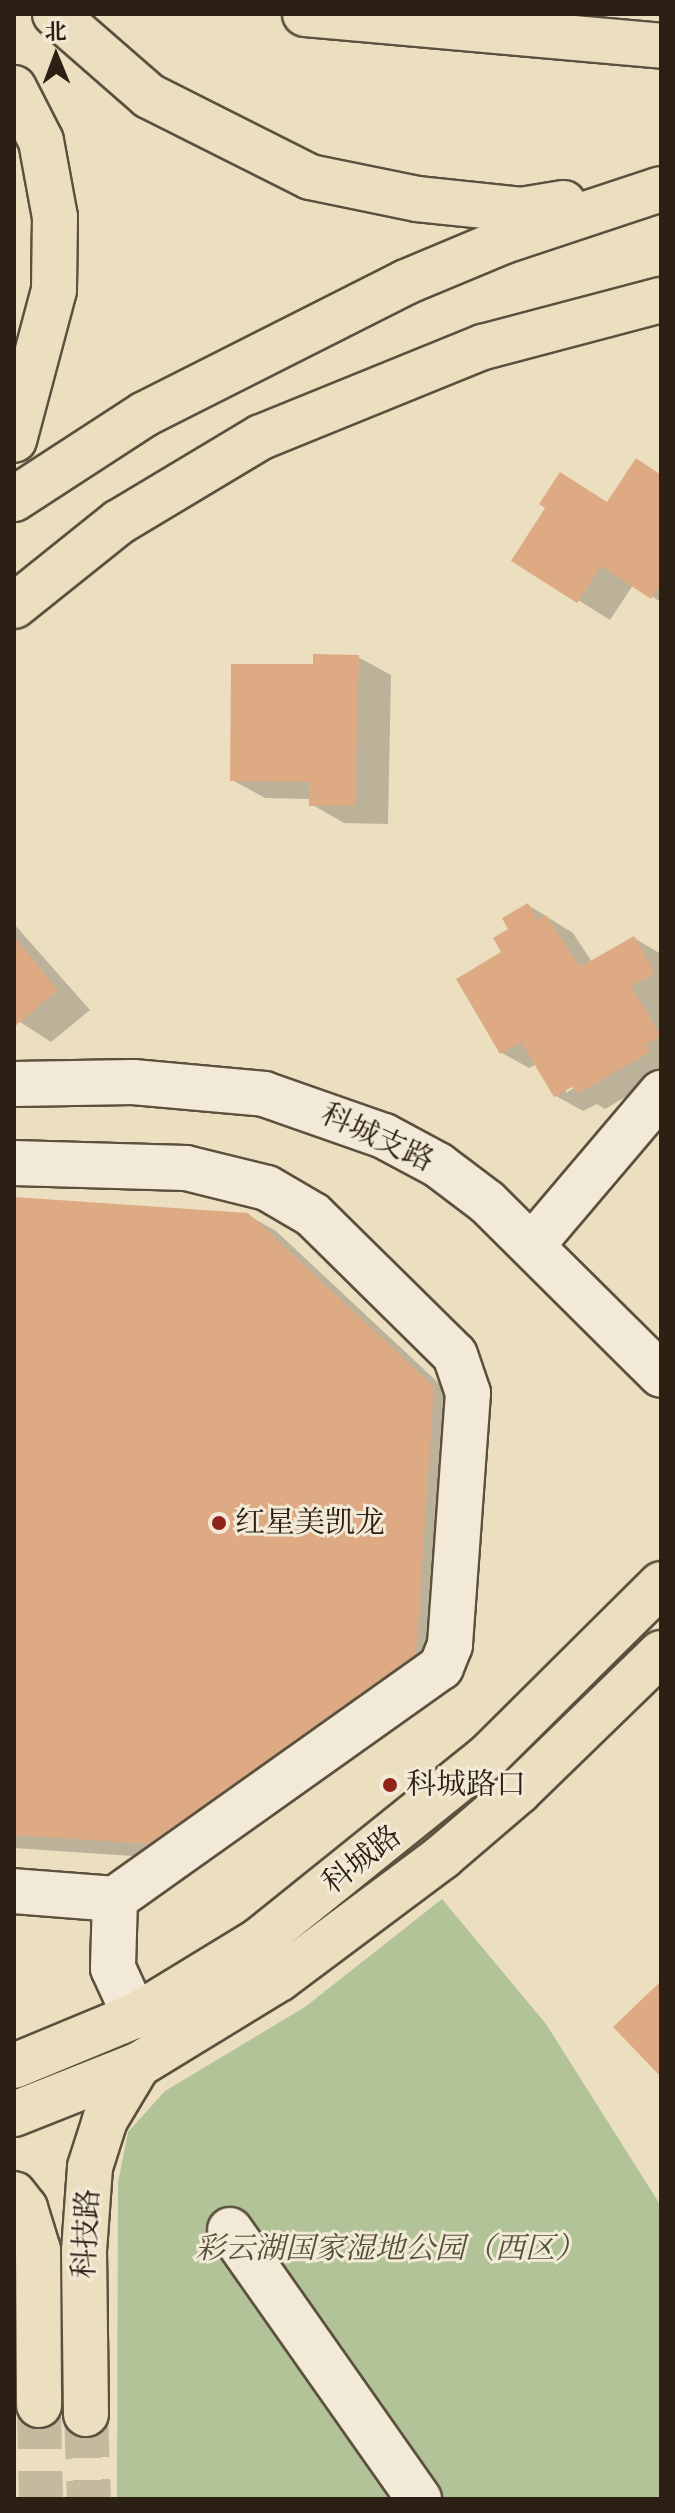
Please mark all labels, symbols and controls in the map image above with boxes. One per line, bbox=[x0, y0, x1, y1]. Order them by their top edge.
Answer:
north arrow bbox=[16, 16, 96, 96]
text: 北 bbox=[44, 18, 67, 46]
street label: 科城支路 bbox=[315, 1096, 439, 1180]
place label: 红星美凯龙 bbox=[235, 1505, 385, 1541]
marker: 红星美凯龙 bbox=[210, 1514, 228, 1532]
place label: 科城路口 bbox=[406, 1767, 526, 1803]
marker: 科城路口 bbox=[381, 1776, 399, 1794]
street label: 科城路 bbox=[315, 1818, 409, 1902]
street label: 科技路 bbox=[67, 2188, 107, 2280]
park label: 彩云湖国家湿地公园（西区） bbox=[195, 2231, 585, 2267]

